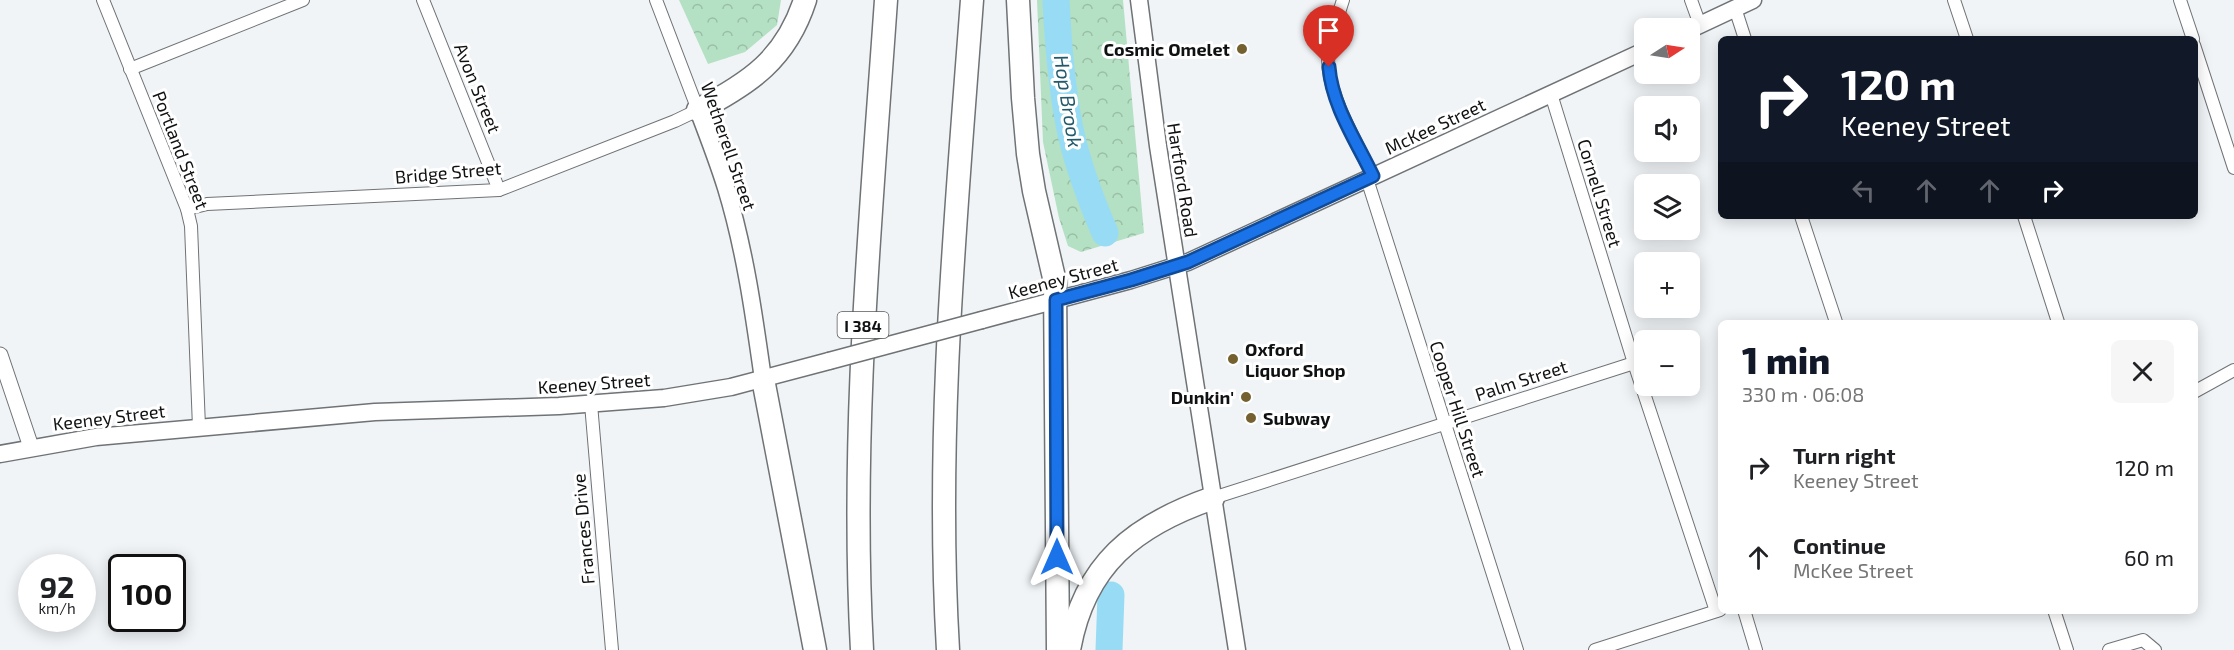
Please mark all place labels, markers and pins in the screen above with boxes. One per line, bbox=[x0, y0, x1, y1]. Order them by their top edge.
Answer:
pin bbox=[1303, 5, 1354, 67]
place label: Cosmic Omelet bbox=[1104, 38, 1231, 60]
marker: Cosmic Omelet bbox=[1235, 42, 1249, 56]
place label: Oxford Liquor Shop bbox=[1245, 338, 1346, 381]
marker: Oxford Liquor Shop bbox=[1226, 352, 1240, 366]
place label: Dunkin' bbox=[1171, 386, 1234, 408]
marker: Dunkin' bbox=[1239, 390, 1253, 404]
place label: Subway bbox=[1263, 407, 1331, 429]
marker: Subway bbox=[1244, 411, 1258, 425]

